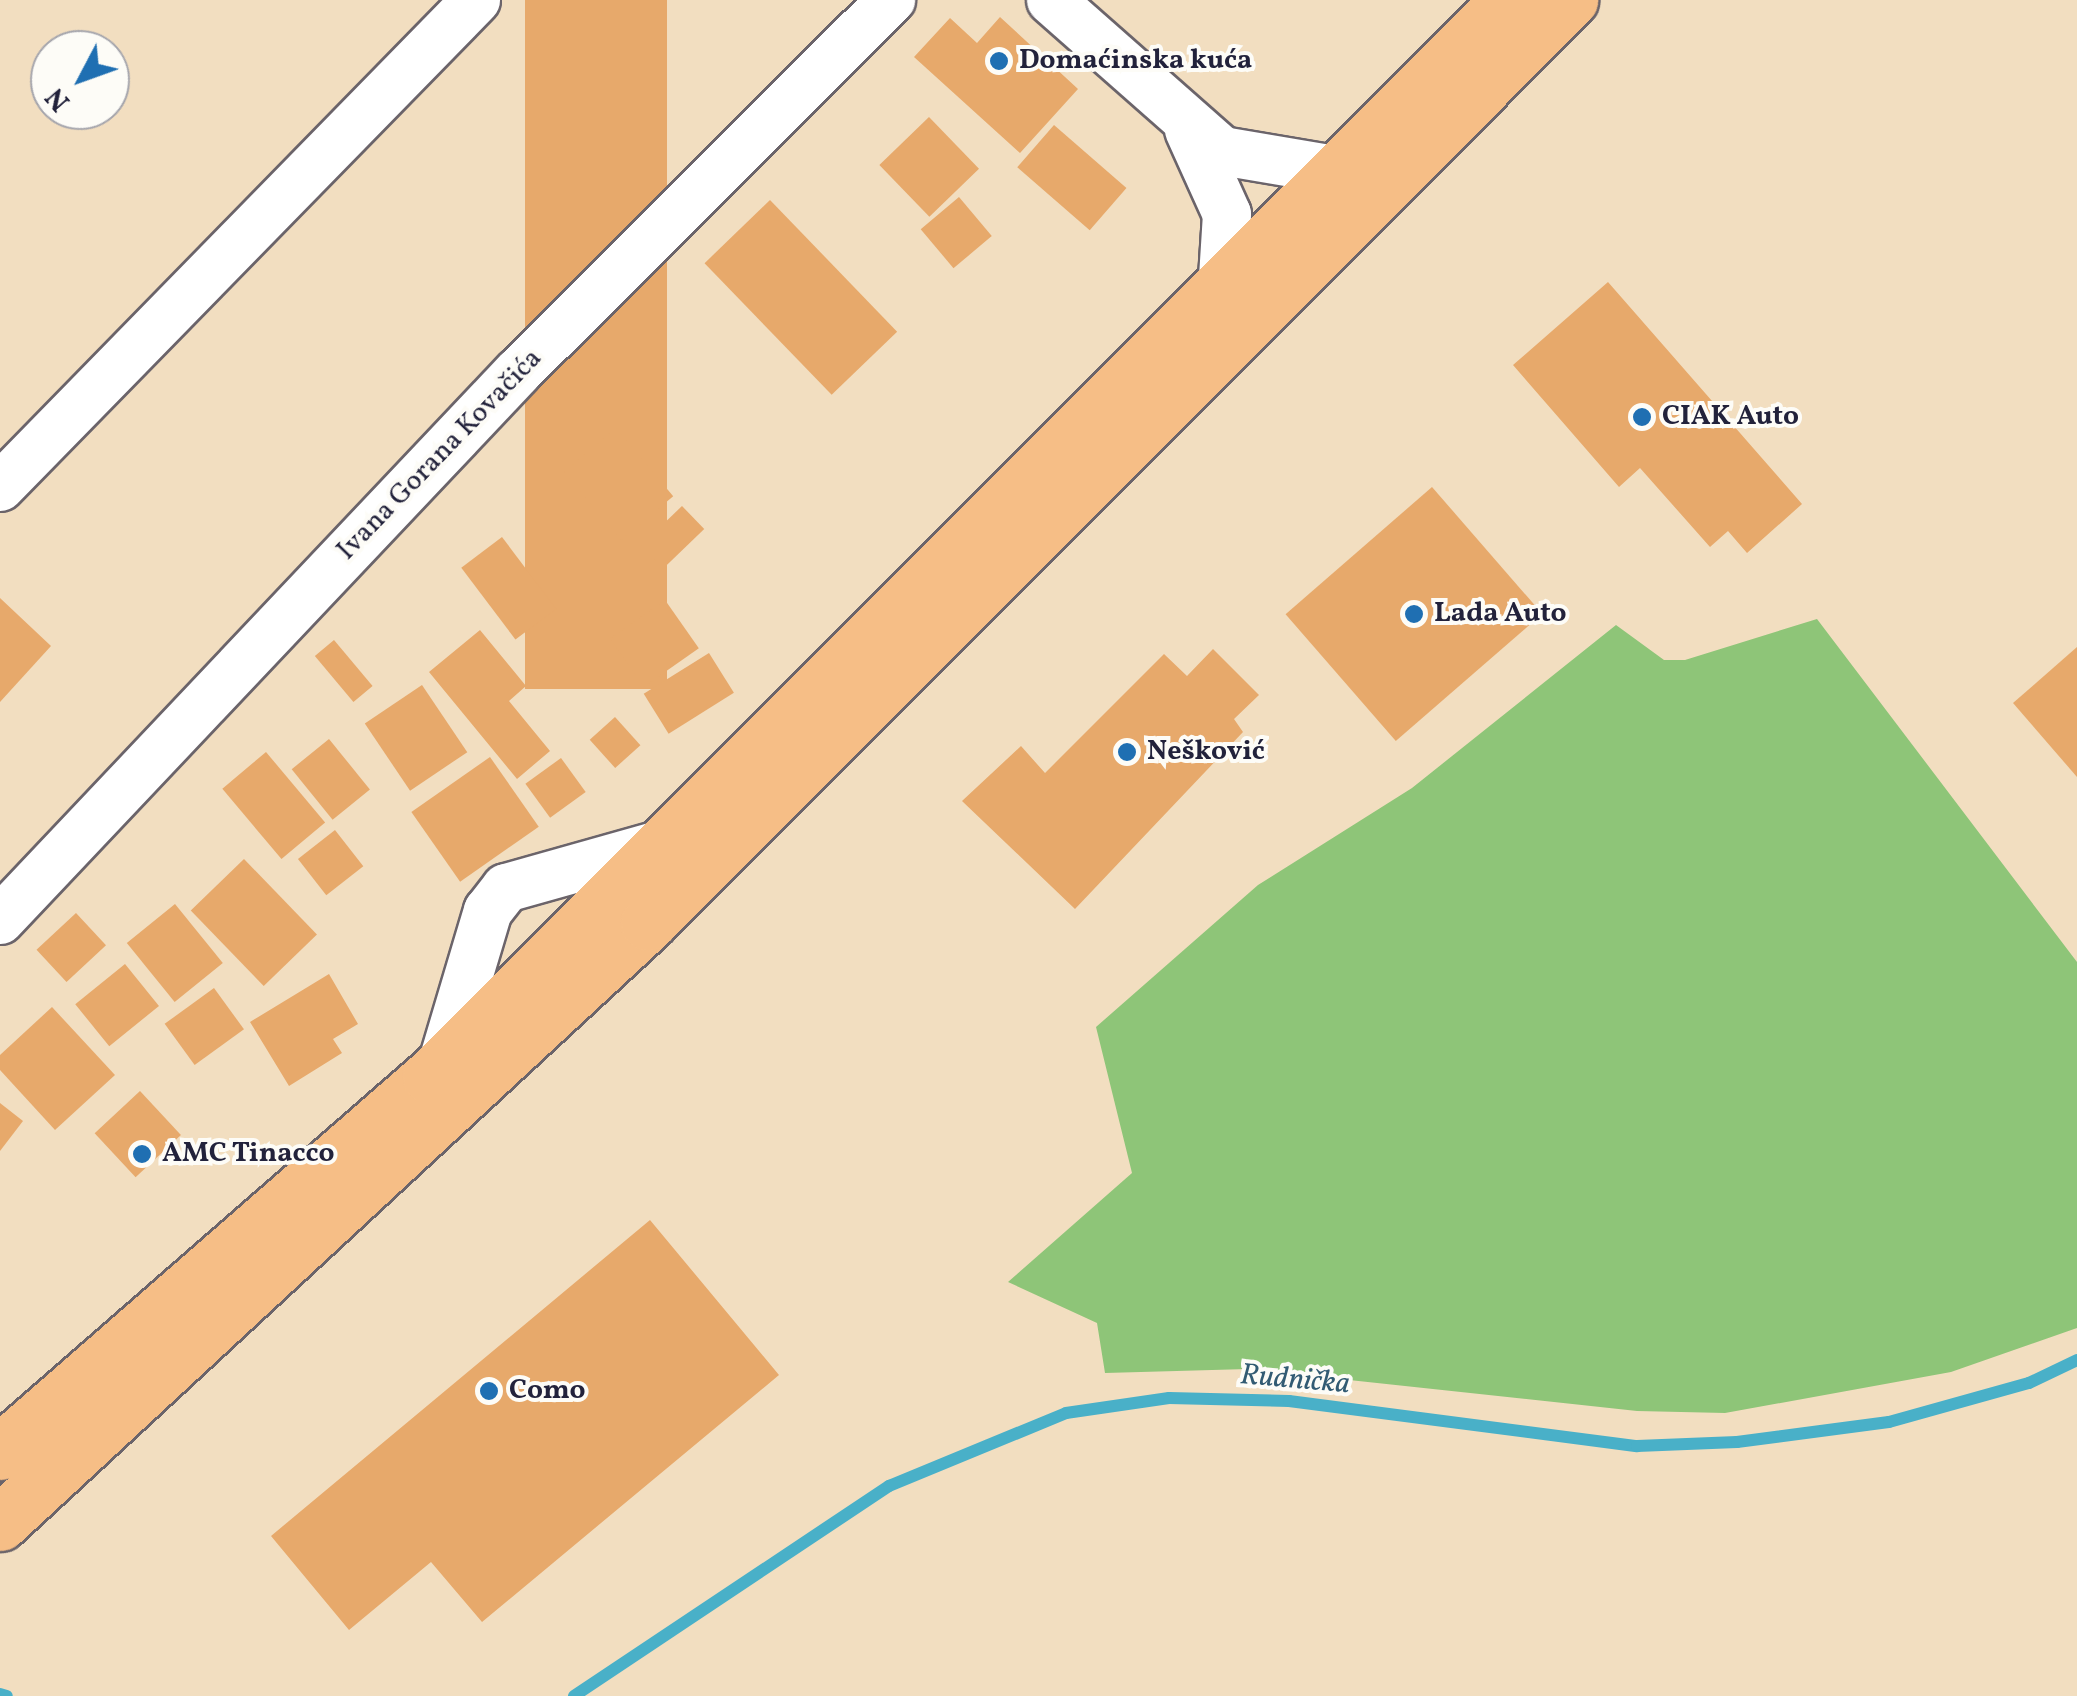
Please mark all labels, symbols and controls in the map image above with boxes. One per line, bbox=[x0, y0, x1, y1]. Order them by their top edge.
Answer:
north arrow bbox=[30, 30, 130, 130]
place label: Domaćinska kuća bbox=[1019, 44, 1252, 78]
marker: Domaćinska kuća bbox=[988, 50, 1010, 72]
text: N bbox=[37, 78, 80, 119]
street label: Ivana Gorana Kovačića bbox=[330, 342, 550, 568]
place label: CIAK Auto bbox=[1662, 400, 1799, 434]
marker: CIAK Auto bbox=[1631, 406, 1653, 428]
place label: Lada Auto bbox=[1434, 597, 1567, 631]
marker: Lada Auto bbox=[1403, 603, 1425, 625]
place label: Nešković bbox=[1147, 735, 1265, 769]
marker: Nešković bbox=[1116, 741, 1138, 763]
place label: AMC Tinacco bbox=[162, 1137, 335, 1171]
marker: AMC Tinacco bbox=[131, 1143, 153, 1165]
water label: Rudnička bbox=[1239, 1357, 1351, 1403]
place label: Como bbox=[509, 1374, 586, 1408]
marker: Como bbox=[478, 1380, 500, 1402]

